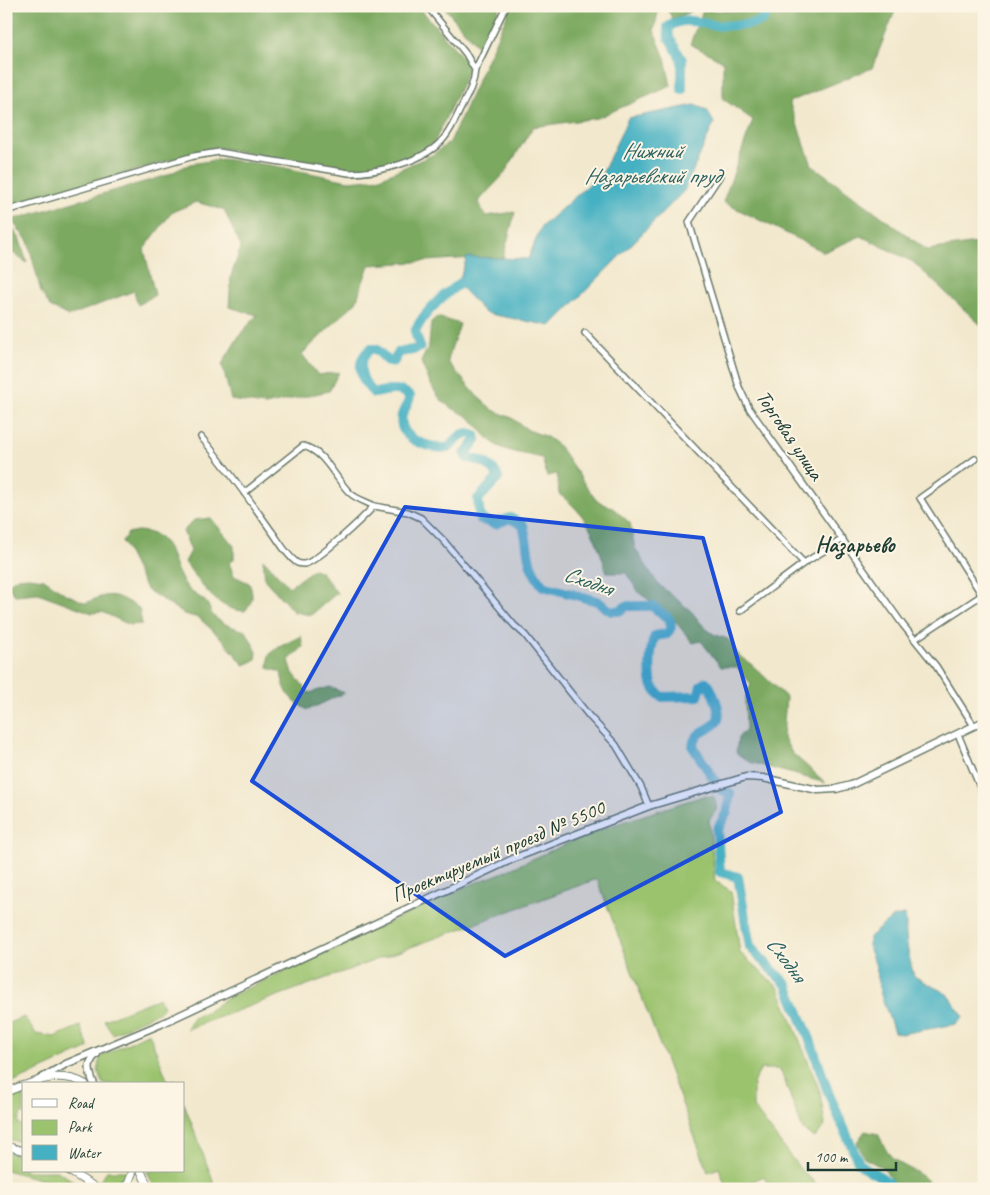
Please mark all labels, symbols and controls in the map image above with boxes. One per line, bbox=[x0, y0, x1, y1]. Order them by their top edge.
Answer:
water label: Нижний Назарьевский пруд bbox=[584, 137, 725, 190]
street label: Торговая улица bbox=[750, 385, 831, 486]
district label: Назарьево bbox=[815, 531, 897, 560]
water label: Сходня bbox=[560, 560, 620, 604]
street label: Проектируемый проезд № 5500 bbox=[387, 794, 610, 908]
water label: Сходня bbox=[760, 931, 815, 990]
legend bbox=[22, 1082, 185, 1172]
text: Road bbox=[68, 1094, 95, 1113]
text: Park bbox=[68, 1118, 93, 1137]
scale bar bbox=[808, 1140, 895, 1172]
text: Water bbox=[68, 1144, 102, 1163]
text: 100 m bbox=[815, 1148, 849, 1167]

